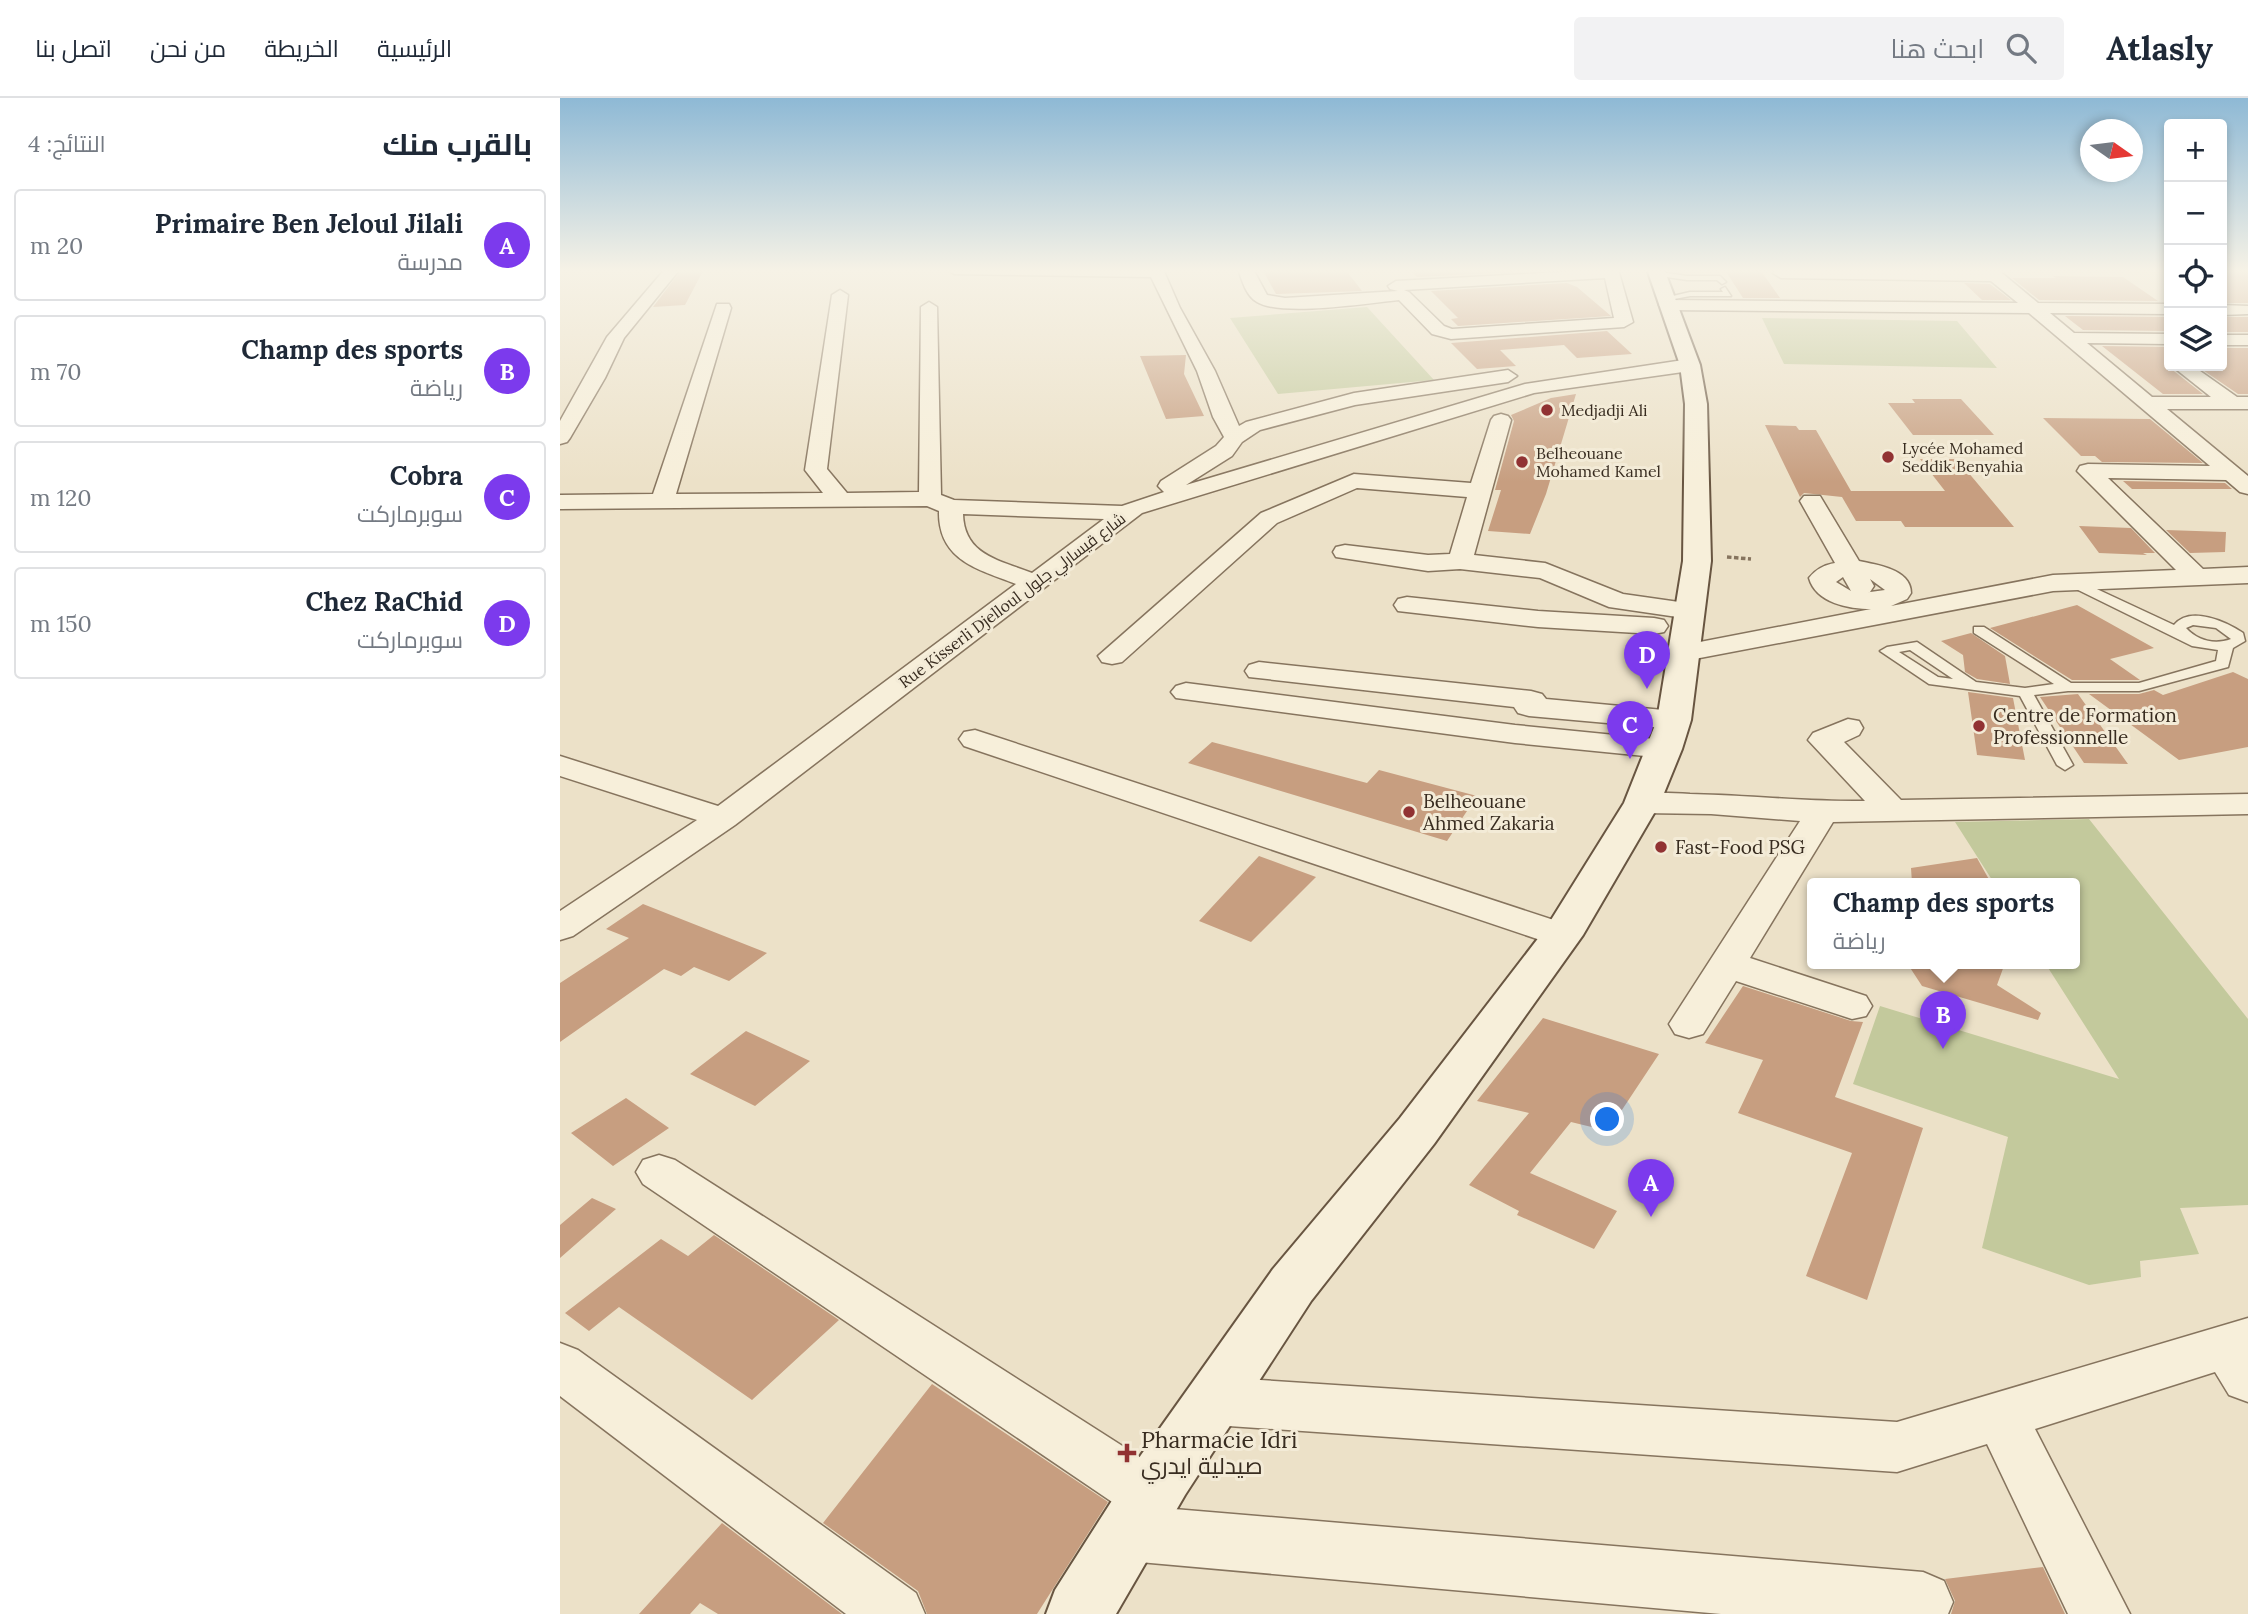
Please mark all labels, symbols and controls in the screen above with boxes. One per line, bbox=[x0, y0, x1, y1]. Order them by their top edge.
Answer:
search box bbox=[1574, 17, 2064, 80]
text: Atlasly bbox=[2106, 27, 2213, 69]
icon: search bbox=[2002, 29, 2040, 67]
text: ابحث هنا bbox=[1891, 32, 1984, 65]
text: اتصل بنا bbox=[35, 33, 112, 64]
text: من نحن bbox=[150, 33, 226, 64]
text: الخريطة bbox=[264, 33, 339, 64]
text: الرئيسية bbox=[377, 33, 452, 64]
north arrow bbox=[2080, 119, 2143, 182]
map controls bbox=[2164, 119, 2227, 371]
button: + bbox=[2164, 119, 2227, 182]
text: بالقرب منك bbox=[383, 125, 532, 163]
text: النتائج: 4 bbox=[28, 129, 106, 158]
button: − bbox=[2164, 182, 2227, 245]
text: Primaire Ben Jeloul Jilali bbox=[155, 207, 463, 240]
text: 20 m bbox=[30, 231, 83, 260]
text: A bbox=[499, 231, 515, 260]
button: locate bbox=[2164, 245, 2227, 308]
text: مدرسة bbox=[398, 247, 463, 276]
button: layers bbox=[2164, 308, 2227, 371]
text: Champ des sports bbox=[241, 333, 463, 366]
text: 70 m bbox=[30, 357, 82, 386]
text: B bbox=[499, 357, 515, 386]
text: رياضة bbox=[410, 373, 463, 402]
place label: Medjadji Ali bbox=[1561, 400, 1647, 420]
marker: Medjadji Ali bbox=[1539, 402, 1555, 418]
place label: Lycée Mohamed Seddik Benyahia bbox=[1902, 438, 2024, 476]
place label: Belheouane Mohamed Kamel bbox=[1536, 443, 1661, 481]
marker: Lycée Mohamed Seddik Benyahia bbox=[1880, 449, 1896, 465]
marker: Belheouane Mohamed Kamel bbox=[1514, 454, 1530, 470]
text: Cobra bbox=[390, 459, 463, 492]
text: 120 m bbox=[30, 483, 92, 512]
text: C bbox=[499, 483, 515, 512]
text: سوبرماركت bbox=[357, 499, 463, 528]
street label: Rue Kisserli Djelloul شارع قيسارلي جلول bbox=[895, 508, 1132, 695]
text: Chez RaChid bbox=[306, 585, 463, 618]
text: 150 m bbox=[30, 609, 92, 638]
text: D bbox=[498, 609, 516, 638]
text: سوبرماركت bbox=[357, 625, 463, 654]
pin: D bbox=[1624, 631, 1670, 689]
pin: C bbox=[1607, 701, 1653, 759]
place label: Centre de Formation Professionnelle bbox=[1993, 703, 2177, 749]
marker: Centre de Formation Professionnelle bbox=[1971, 718, 1987, 734]
place label: Belheouane Ahmed Zakaria bbox=[1422, 789, 1555, 835]
marker: Belheouane Ahmed Zakaria bbox=[1401, 804, 1417, 820]
place label: Fast-Food PSG bbox=[1675, 835, 1806, 859]
marker: Fast-Food PSG bbox=[1653, 839, 1669, 855]
popup bbox=[1807, 878, 2080, 969]
text: Champ des sports bbox=[1833, 886, 2054, 919]
text: رياضة bbox=[1833, 926, 1886, 955]
pin: B bbox=[1920, 991, 1966, 1049]
your location bbox=[1590, 1102, 1624, 1136]
pin: A bbox=[1628, 1159, 1674, 1217]
place label: Pharmacie Idri صيدلية ايدري bbox=[1141, 1425, 1297, 1484]
marker: Pharmacie Idri صيدلية ايدري bbox=[1119, 1445, 1135, 1461]

